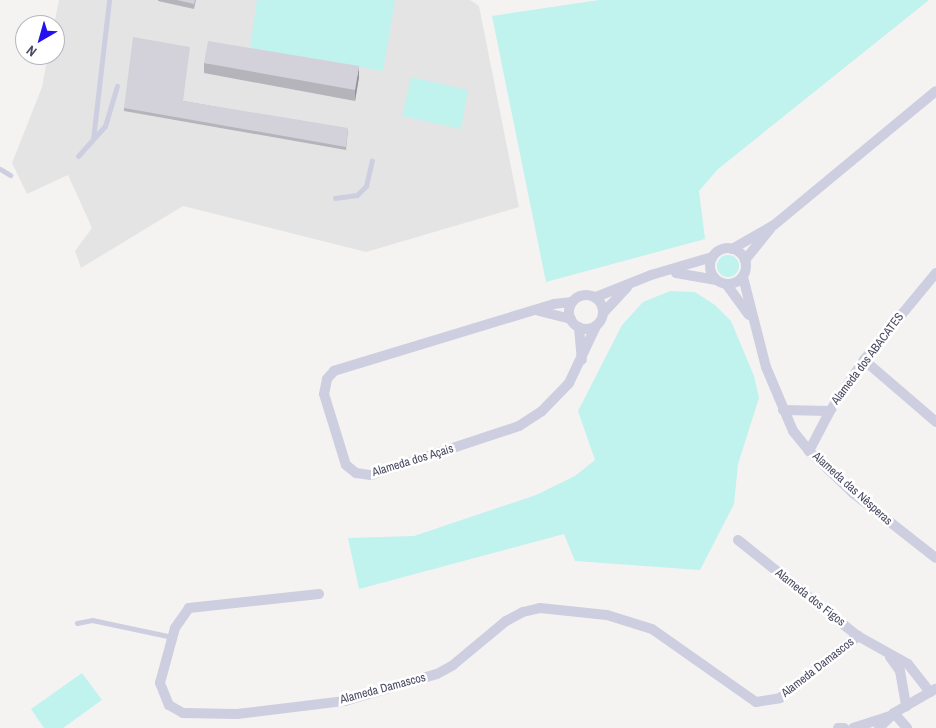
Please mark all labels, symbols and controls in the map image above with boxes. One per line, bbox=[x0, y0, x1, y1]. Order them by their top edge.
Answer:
north arrow bbox=[15, 15, 65, 65]
text: N bbox=[23, 41, 40, 61]
street label: Alameda dos ABACATES bbox=[829, 310, 907, 408]
street label: Alameda dos Açais bbox=[370, 442, 456, 480]
street label: Alameda das Nêsperas bbox=[809, 449, 895, 529]
street label: Alameda dos Figos bbox=[772, 566, 848, 630]
street label: Alameda Damascos bbox=[779, 635, 857, 701]
street label: Alameda Damascos bbox=[339, 671, 427, 707]

